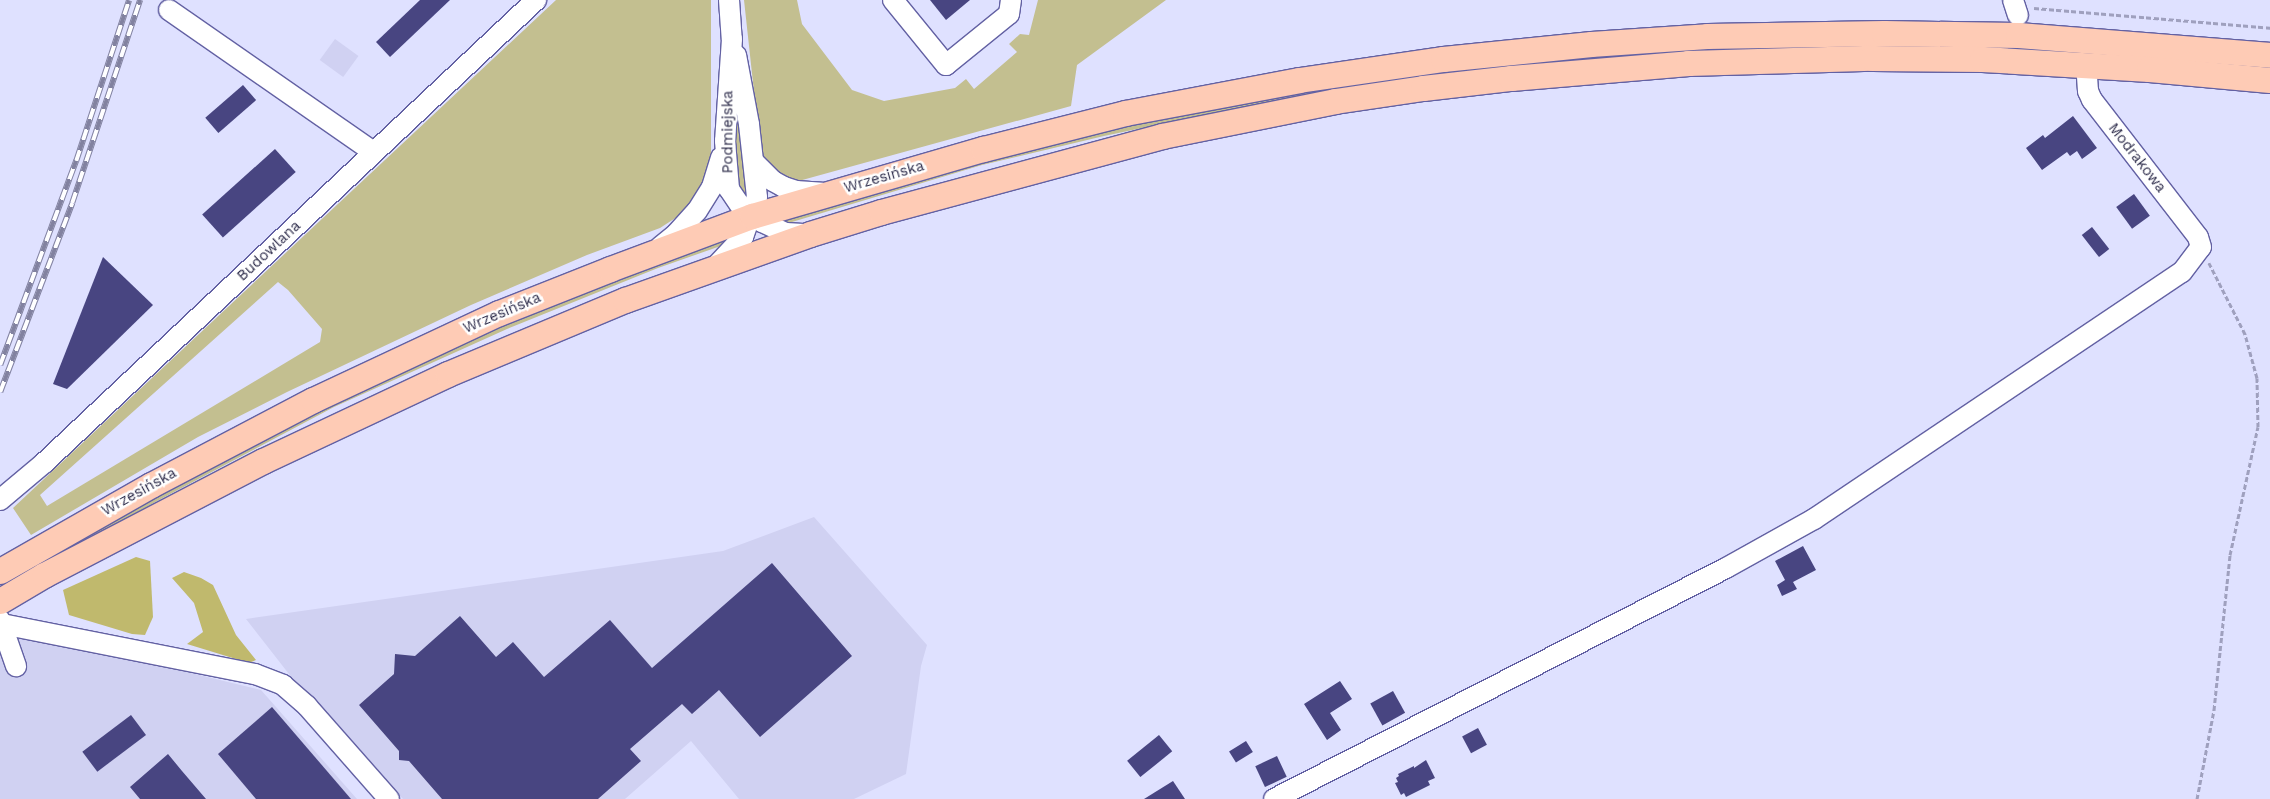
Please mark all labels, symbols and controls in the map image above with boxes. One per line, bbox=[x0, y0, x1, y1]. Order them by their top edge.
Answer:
street label: Podmiejska bbox=[719, 90, 737, 174]
street label: Modrakowa bbox=[2104, 120, 2170, 196]
street label: Wrzesińska bbox=[842, 157, 926, 197]
street label: Budowlana bbox=[233, 217, 305, 285]
street label: Wrzesińska bbox=[460, 289, 544, 337]
street label: Wrzesińska bbox=[98, 464, 180, 520]

